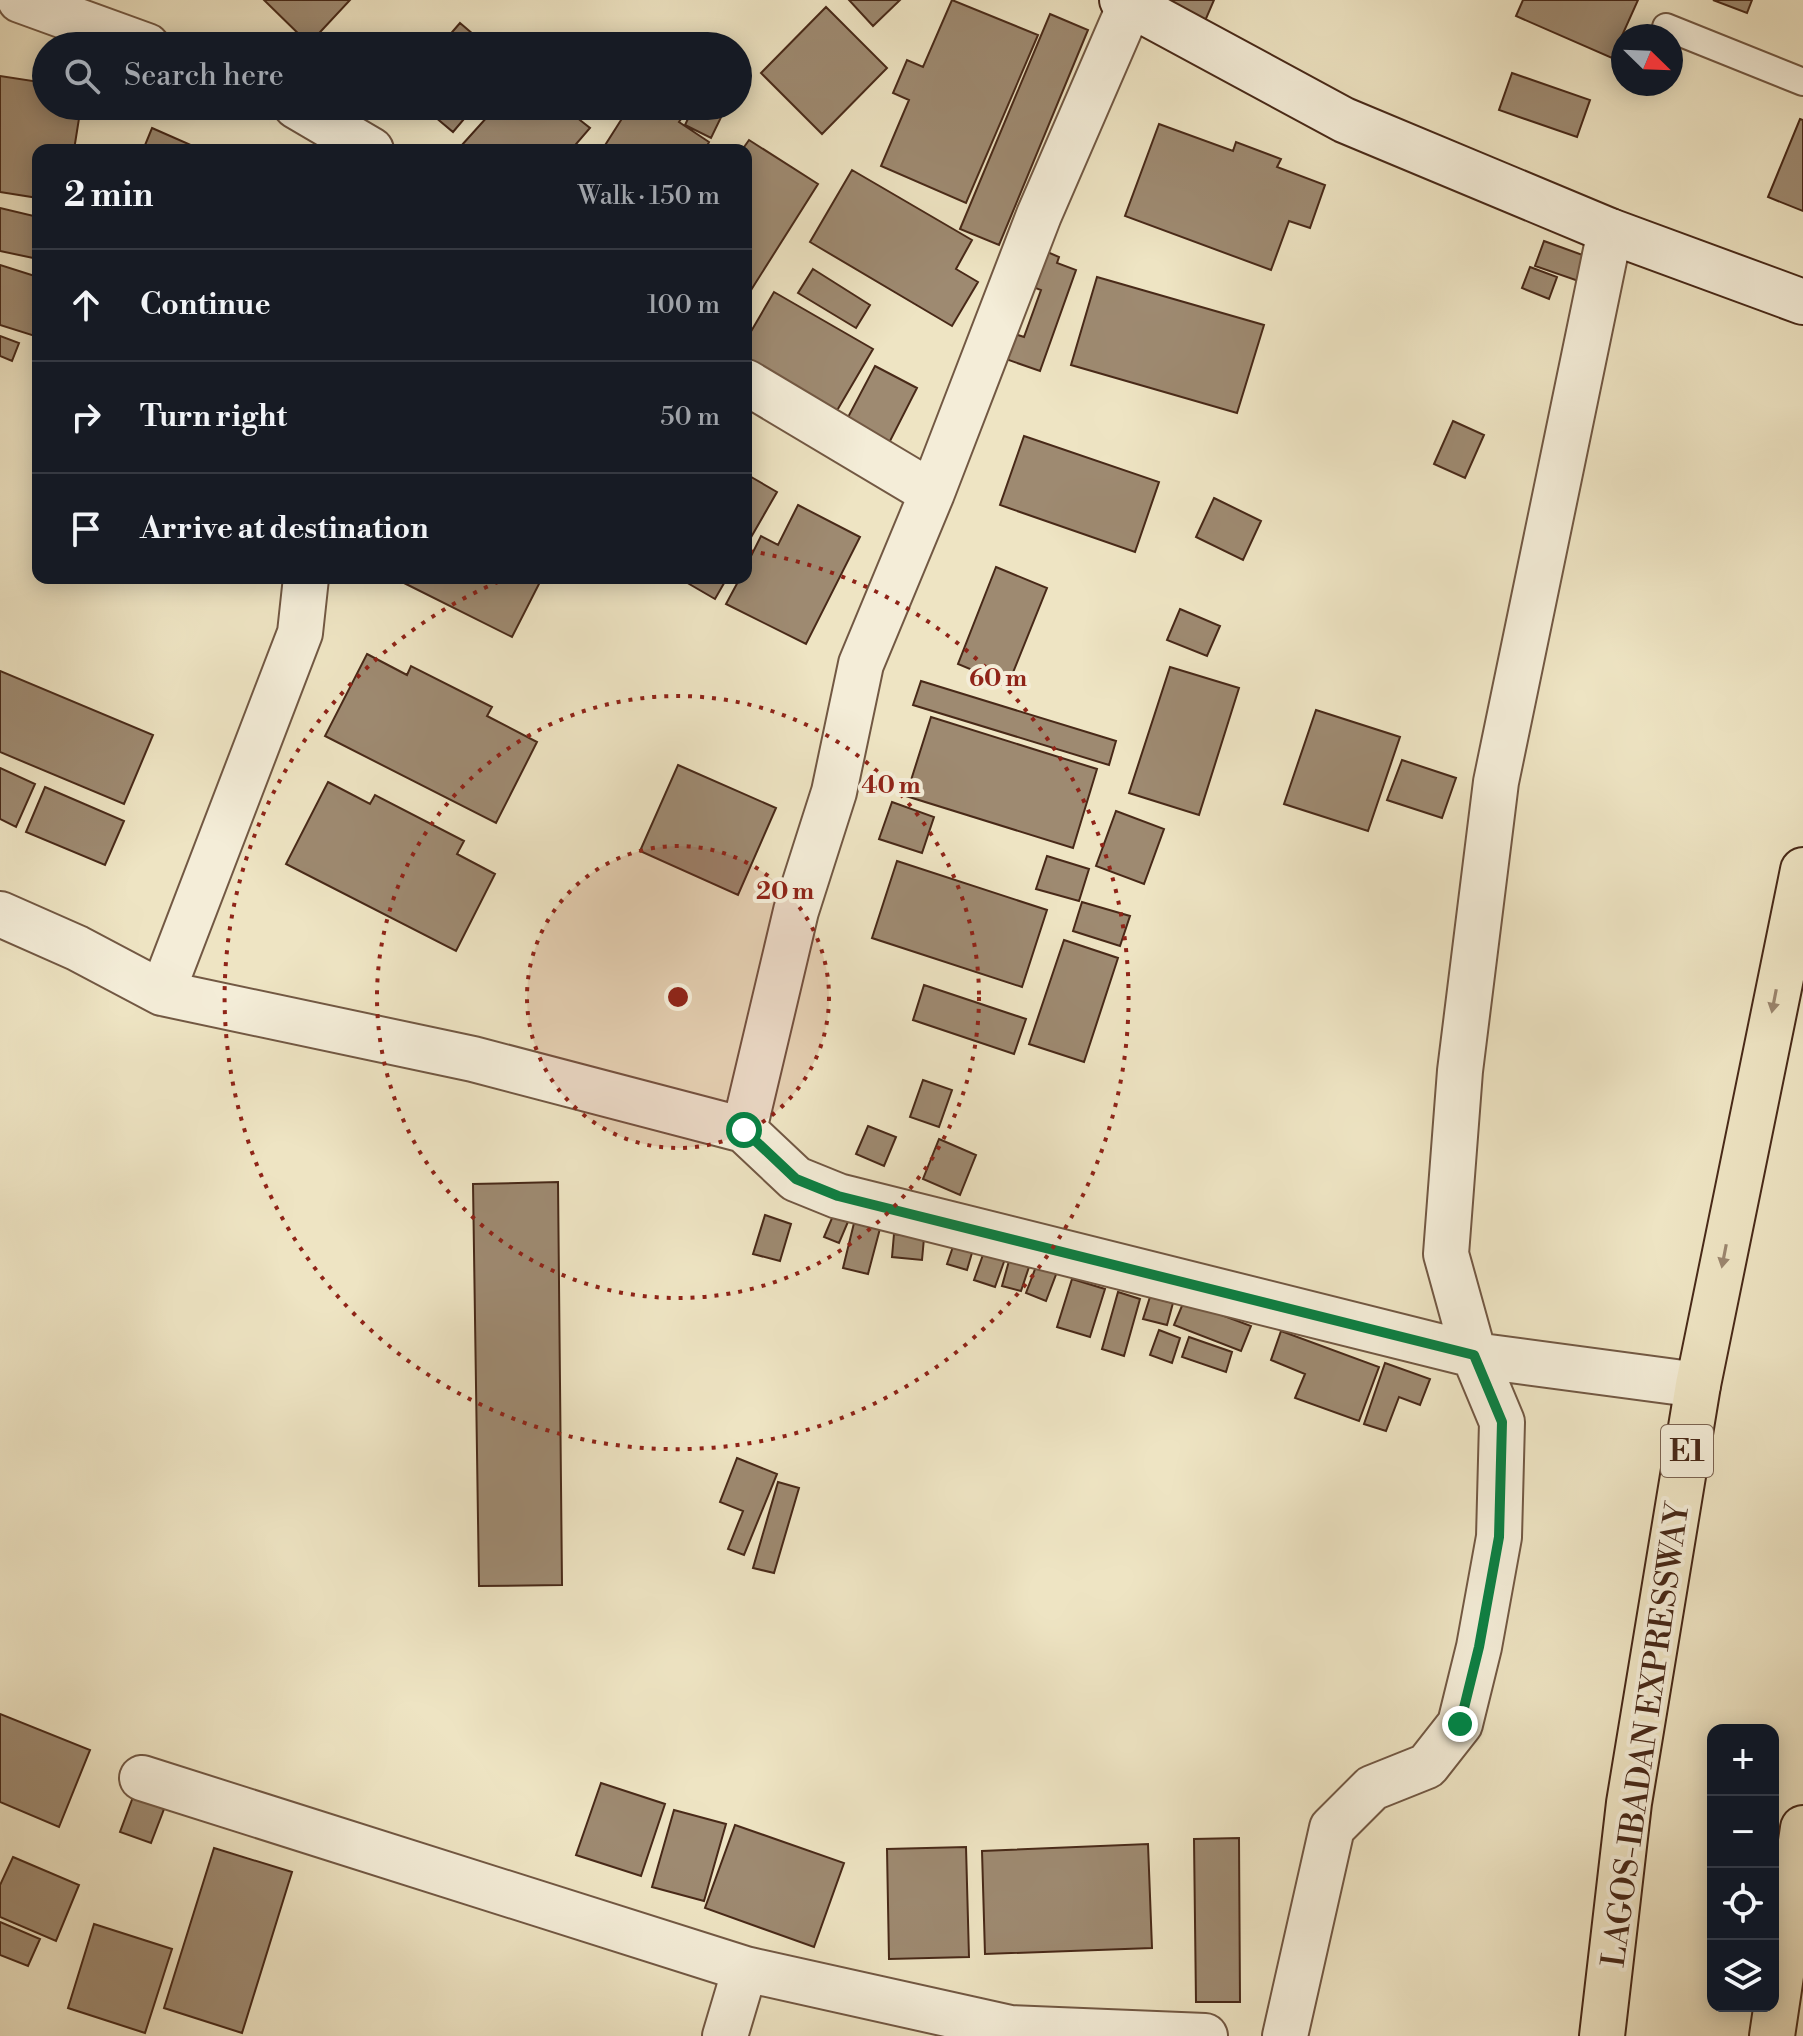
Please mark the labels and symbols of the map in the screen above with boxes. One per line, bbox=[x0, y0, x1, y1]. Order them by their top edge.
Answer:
north arrow bbox=[1611, 24, 1683, 96]
text: 60 m bbox=[969, 664, 1027, 694]
text: 40 m bbox=[861, 771, 921, 801]
text: 20 m bbox=[756, 877, 814, 907]
centre of rings bbox=[664, 983, 692, 1011]
one-way arrow bbox=[1767, 989, 1780, 1014]
route start bbox=[726, 1112, 762, 1148]
one-way arrow bbox=[1717, 1244, 1729, 1269]
road number: E1 bbox=[1661, 1425, 1713, 1477]
street label: LAGOS-IBADAN EXPRESSWAY bbox=[1594, 1499, 1699, 1970]
route end bbox=[1442, 1706, 1478, 1742]

